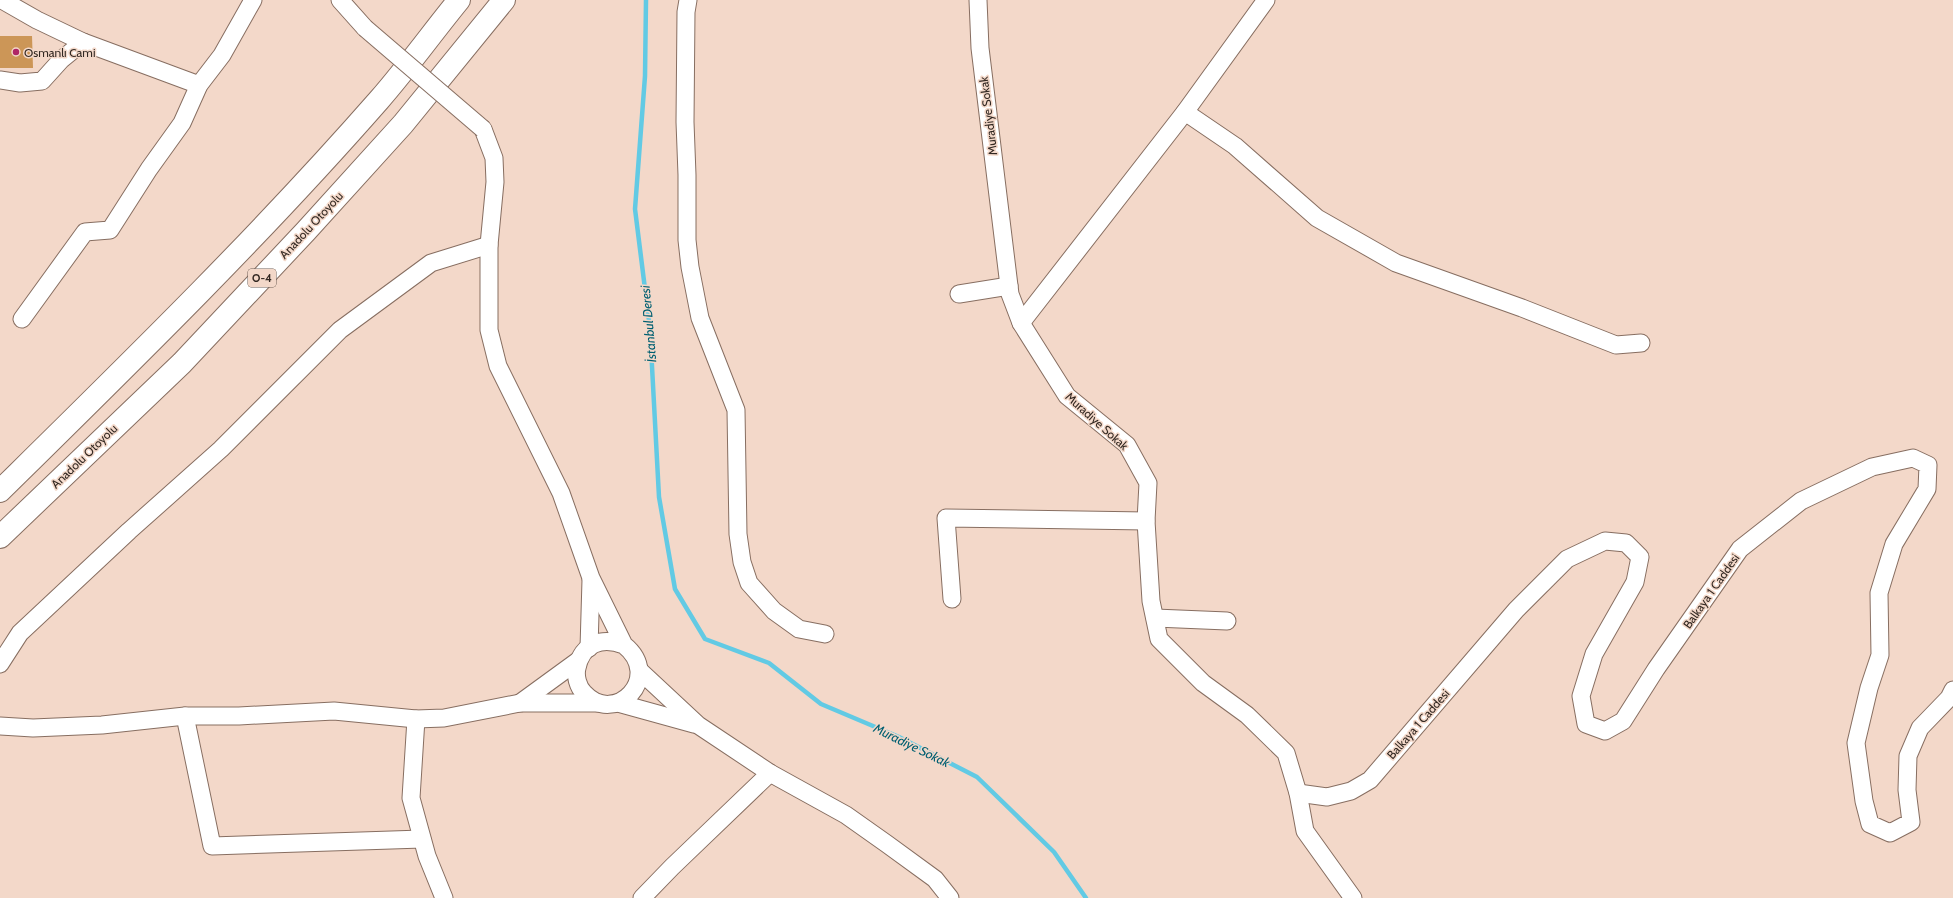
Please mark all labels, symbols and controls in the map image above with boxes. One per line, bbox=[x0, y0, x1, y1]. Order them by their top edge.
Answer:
place label: Osmanlı Cami bbox=[24, 45, 95, 60]
marker: Osmanlı Cami bbox=[11, 47, 21, 57]
street label: Muradiye Sokak bbox=[976, 75, 1000, 156]
street label: Anadolu Otoyolu bbox=[276, 188, 346, 262]
road number: O-4 bbox=[248, 269, 276, 287]
water label: İstanbul Deresi bbox=[637, 285, 659, 363]
street label: Muradiye Sokak bbox=[1062, 389, 1132, 454]
street label: Anadolu Otoyolu bbox=[48, 421, 120, 491]
street label: Balkaya 1 Caddesi bbox=[1680, 551, 1742, 631]
street label: Balkaya 1 Caddesi bbox=[1384, 686, 1452, 762]
water label: Muradiye Sokak bbox=[870, 719, 953, 771]

